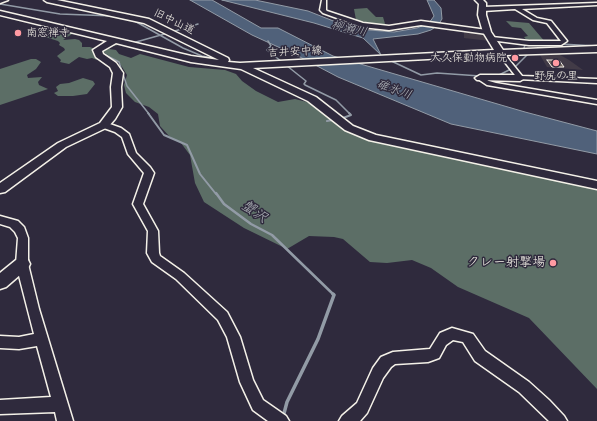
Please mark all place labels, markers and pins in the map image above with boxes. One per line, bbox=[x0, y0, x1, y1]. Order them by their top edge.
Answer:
place label: 南窓禅寺 bbox=[26, 26, 70, 40]
marker: 南窓禅寺 bbox=[13, 28, 23, 38]
place label: 大久保動物病院 bbox=[430, 51, 507, 65]
marker: 大久保動物病院 bbox=[510, 53, 520, 63]
marker: 野尻の里 bbox=[551, 58, 561, 68]
place label: 野尻の里 bbox=[534, 69, 578, 83]
place label: クレー射撃場 bbox=[466, 255, 545, 271]
marker: クレー射撃場 bbox=[548, 258, 558, 268]

